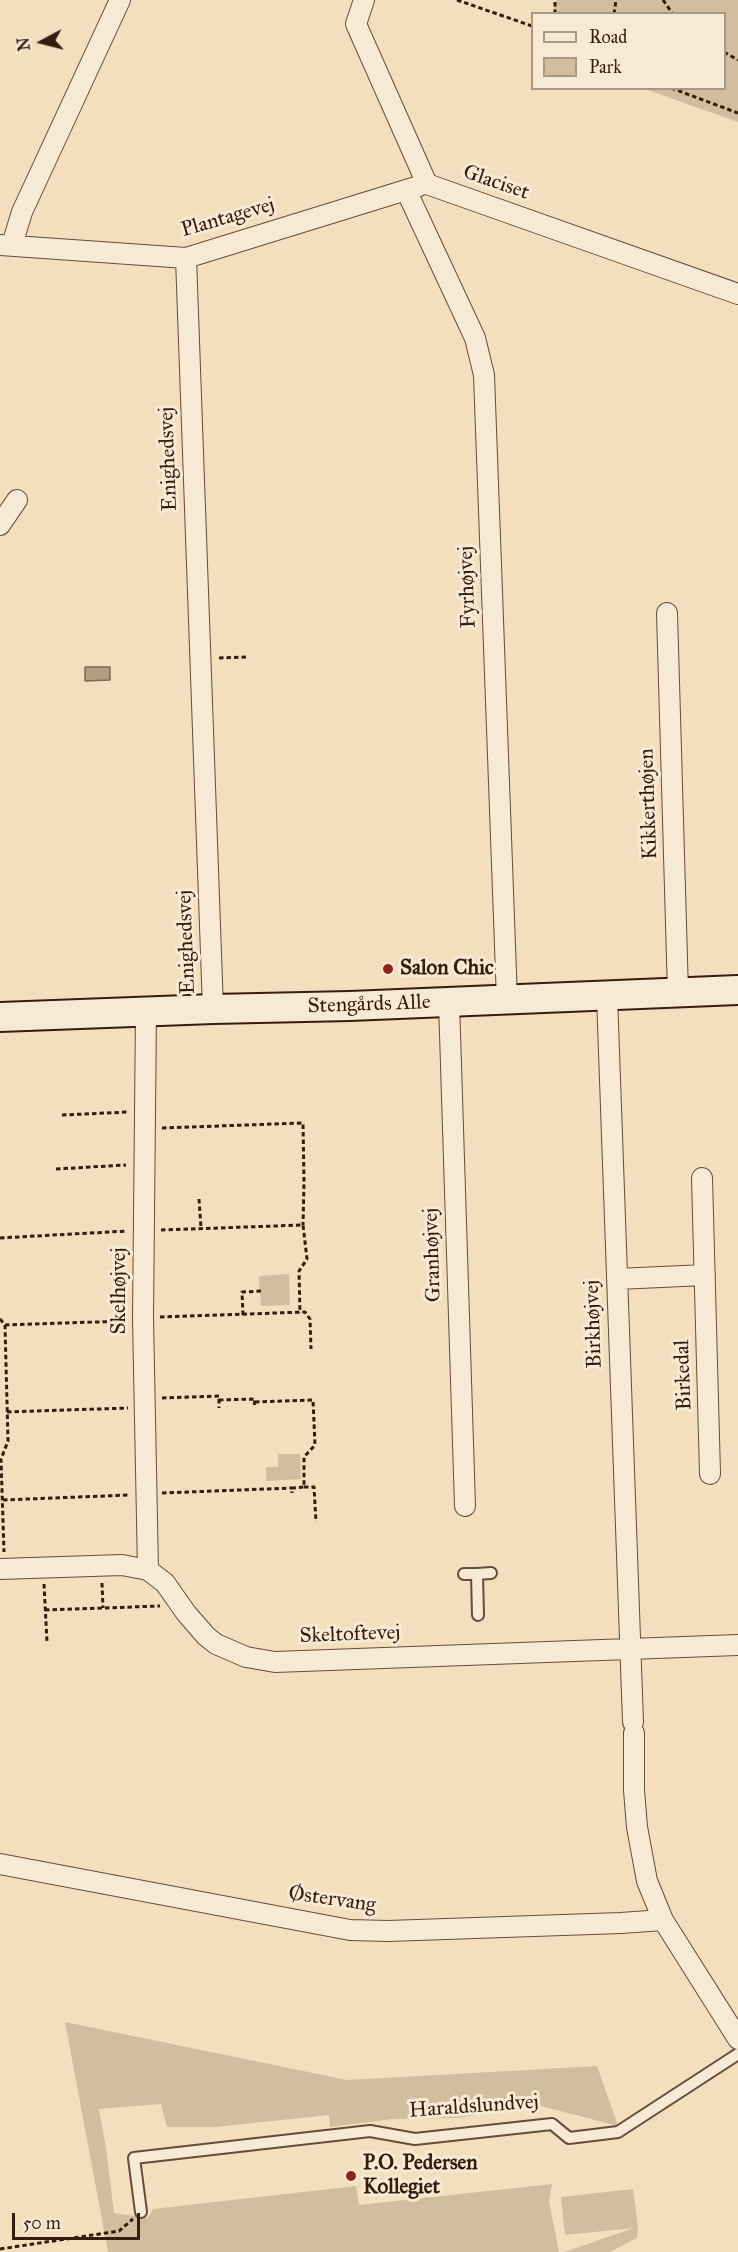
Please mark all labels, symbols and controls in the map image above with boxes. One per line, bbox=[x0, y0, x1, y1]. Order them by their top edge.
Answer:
north arrow bbox=[12, 12, 72, 72]
legend bbox=[531, 12, 726, 90]
text: Road bbox=[589, 26, 627, 48]
text: N bbox=[13, 36, 34, 52]
text: Park bbox=[589, 56, 622, 78]
street label: Glaciset bbox=[460, 160, 532, 206]
street label: Plantagevej bbox=[178, 193, 278, 243]
street label: Enighedsvej bbox=[155, 406, 183, 512]
street label: Fyrhøjvej bbox=[454, 545, 482, 629]
street label: Kikkerthøjen bbox=[634, 748, 664, 860]
street label: Enighedsvej bbox=[173, 889, 201, 995]
place label: Salon Chic bbox=[400, 956, 494, 982]
marker: Salon Chic bbox=[381, 962, 395, 976]
street label: Stengårds Alle bbox=[307, 990, 431, 1020]
street label: Granhøjvej bbox=[419, 1207, 447, 1303]
street label: Skelhøjvej bbox=[107, 1247, 133, 1335]
street label: Birkhøjvej bbox=[580, 1279, 608, 1369]
street label: Birkedal bbox=[670, 1339, 698, 1411]
street label: Skeltoftevej bbox=[299, 1621, 401, 1649]
street label: Østervang bbox=[287, 1881, 377, 1919]
street label: Haraldslundvej bbox=[408, 2090, 540, 2124]
place label: P.O. Pedersen Kollegiet bbox=[363, 2151, 478, 2201]
marker: P.O. Pedersen Kollegiet bbox=[344, 2169, 358, 2183]
scale bar bbox=[15, 2201, 142, 2239]
text: 50 m bbox=[23, 2212, 61, 2234]

